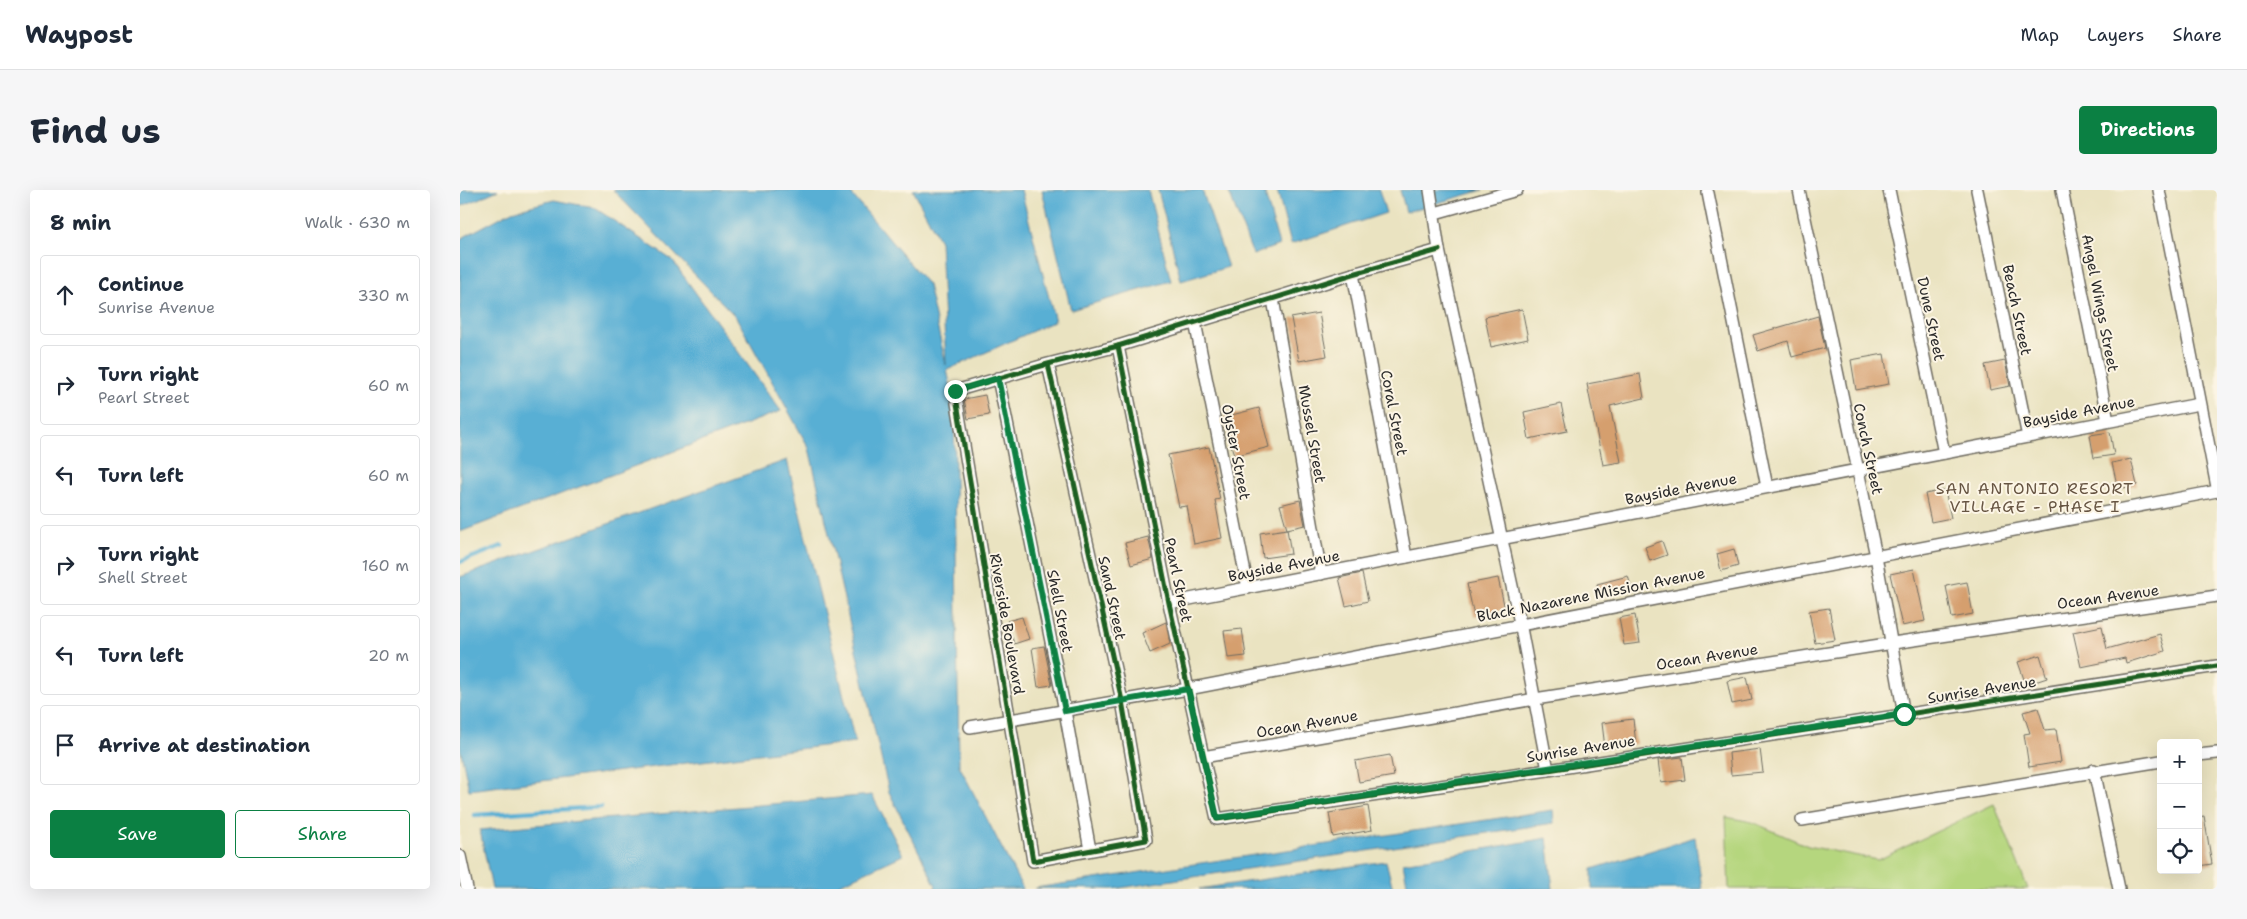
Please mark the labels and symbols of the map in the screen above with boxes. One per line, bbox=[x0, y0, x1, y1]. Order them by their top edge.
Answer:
street label: Angel Wings Street bbox=[2077, 232, 2123, 374]
street label: Beach Street bbox=[1998, 263, 2036, 357]
street label: Dune Street bbox=[1912, 275, 1950, 363]
street label: Coral Street bbox=[1376, 368, 1412, 458]
route end bbox=[944, 380, 967, 403]
street label: Mussel Street bbox=[1294, 383, 1330, 485]
street label: Bayside Avenue bbox=[2022, 391, 2136, 433]
street label: Conch Street bbox=[1849, 401, 1887, 497]
street label: Oyster Street bbox=[1217, 402, 1255, 502]
street label: Bayside Avenue bbox=[1624, 468, 1738, 510]
district label: SAN ANTONIO RESORT VILLAGE - PHASE I bbox=[1936, 478, 2134, 517]
street label: Pearl Street bbox=[1159, 536, 1197, 624]
street label: Bayside Avenue bbox=[1227, 545, 1341, 587]
street label: Riverside Boulevard bbox=[985, 552, 1029, 697]
street label: Sand Street bbox=[1093, 554, 1131, 642]
street label: Black Nazarene Mission Avenue bbox=[1475, 563, 1707, 627]
street label: Shell Street bbox=[1042, 568, 1078, 654]
street label: Ocean Avenue bbox=[2056, 580, 2160, 614]
street label: Ocean Avenue bbox=[1655, 639, 1759, 675]
street label: Sunrise Avenue bbox=[1926, 672, 2038, 708]
route start bbox=[1893, 703, 1916, 726]
street label: Ocean Avenue bbox=[1255, 705, 1359, 743]
street label: Sunrise Avenue bbox=[1525, 731, 1637, 767]

